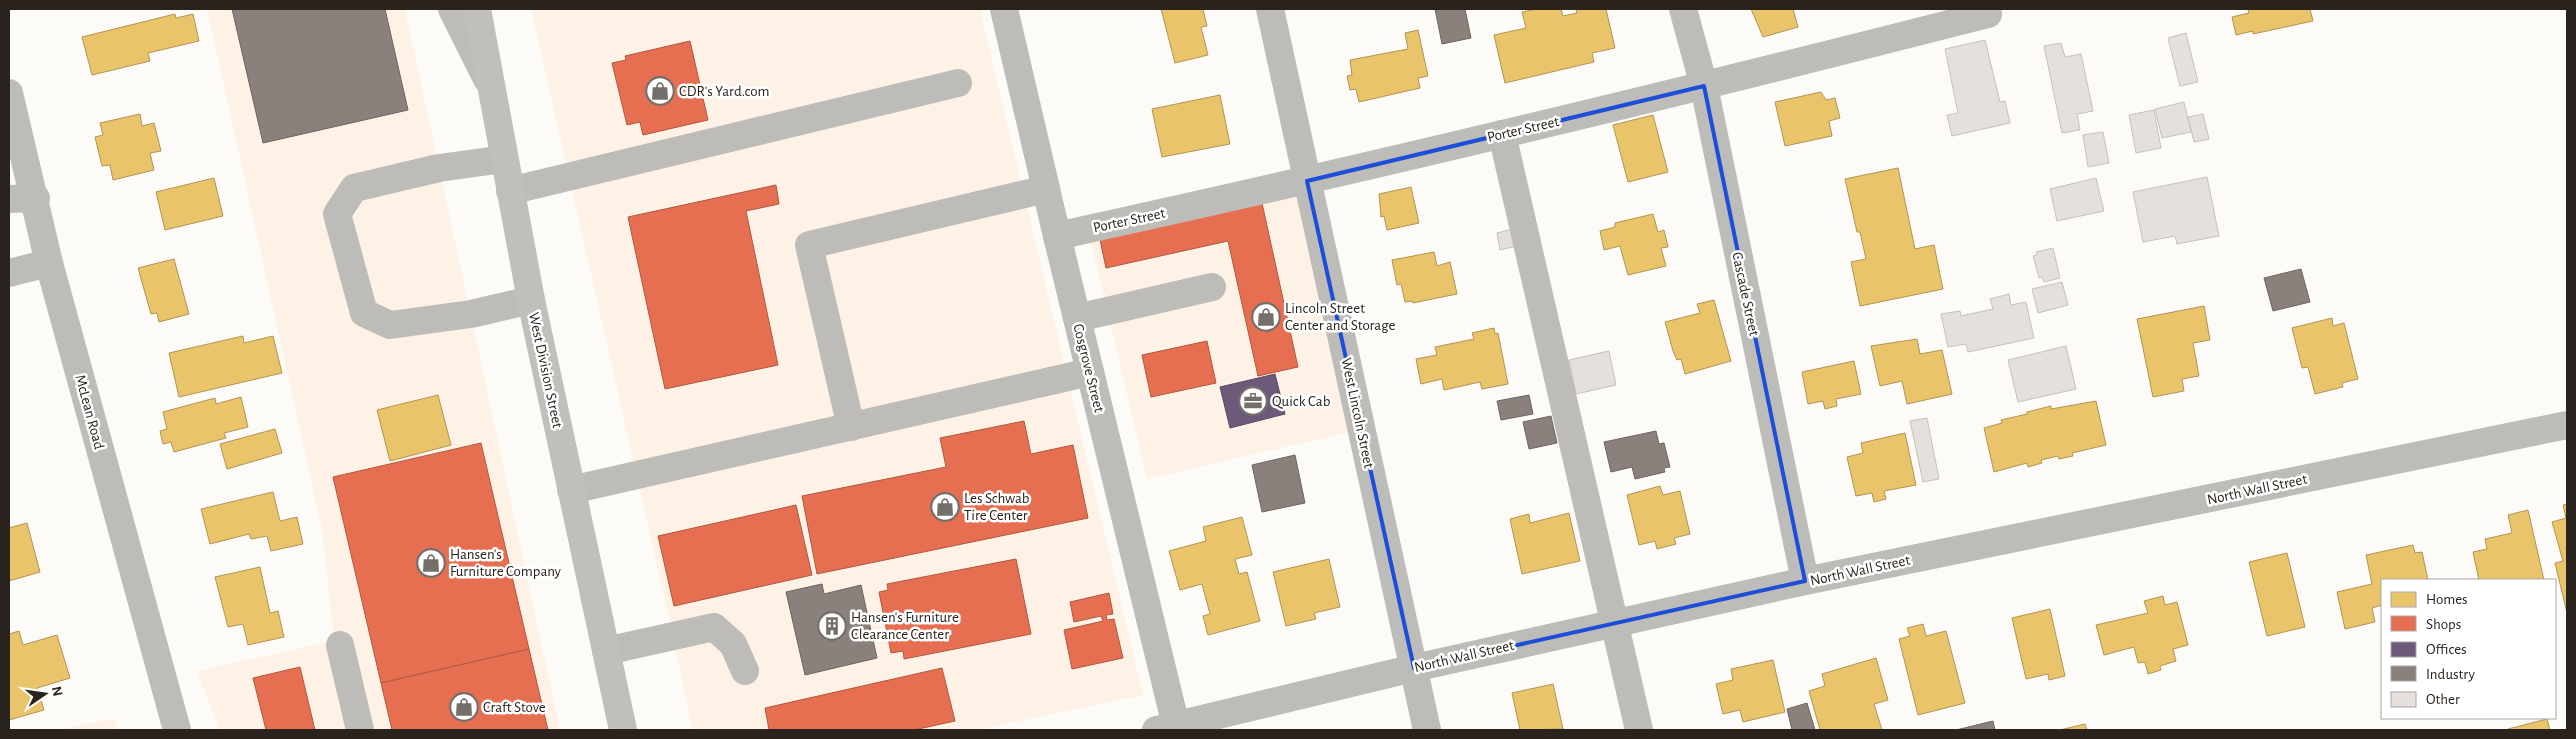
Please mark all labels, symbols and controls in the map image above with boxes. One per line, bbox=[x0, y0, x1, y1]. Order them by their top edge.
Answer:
shop icon: CDR's Yard.com bbox=[645, 76, 675, 106]
place label: CDR's Yard.com bbox=[679, 84, 769, 99]
street label: Porter Street bbox=[1486, 114, 1561, 145]
street label: Porter Street bbox=[1092, 205, 1167, 235]
street label: Cascade Street bbox=[1729, 251, 1762, 338]
place label: Lincoln Street Center and Storage bbox=[1285, 301, 1396, 333]
shop icon: Lincoln Street Center and Storage bbox=[1251, 302, 1281, 332]
street label: West Division Street bbox=[526, 311, 565, 429]
street label: Cosgrove Street bbox=[1070, 322, 1107, 414]
street label: West Lincoln Street bbox=[1338, 357, 1377, 470]
street label: McLean Road bbox=[72, 373, 107, 451]
office icon: Quick Cab bbox=[1238, 386, 1268, 416]
place label: Quick Cab bbox=[1272, 394, 1331, 409]
street label: North Wall Street bbox=[2206, 472, 2309, 507]
place label: Les Schwab Tire Center bbox=[964, 491, 1030, 523]
shop icon: Les Schwab Tire Center bbox=[930, 492, 960, 522]
place label: Hansen's Furniture Company bbox=[450, 547, 562, 579]
shop icon: Hansen's Furniture Company bbox=[416, 548, 446, 578]
street label: North Wall Street bbox=[1809, 553, 1912, 588]
legend bbox=[2381, 579, 2556, 719]
text: Homes bbox=[2426, 592, 2468, 607]
place label: Hansen's Furniture Clearance Center bbox=[851, 610, 959, 642]
building icon: Hansen's Furniture Clearance Center bbox=[817, 611, 847, 641]
text: Shops bbox=[2426, 617, 2461, 632]
street label: North Wall Street bbox=[1413, 638, 1516, 675]
text: Offices bbox=[2426, 642, 2467, 657]
text: Industry bbox=[2426, 667, 2475, 682]
north arrow bbox=[20, 669, 70, 719]
text: N bbox=[49, 685, 65, 698]
shop icon: Craft Stove bbox=[449, 692, 479, 722]
text: Other bbox=[2426, 692, 2460, 707]
place label: Craft Stove bbox=[483, 700, 546, 715]

